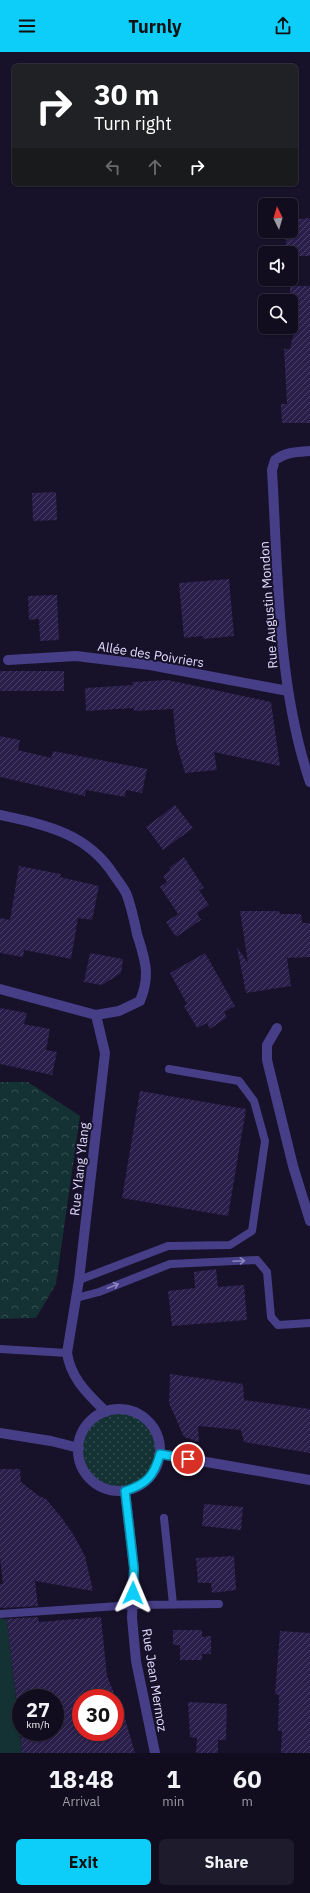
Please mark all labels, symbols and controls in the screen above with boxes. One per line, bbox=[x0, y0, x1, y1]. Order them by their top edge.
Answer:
icon: menu bbox=[16, 15, 38, 37]
text: Turnly bbox=[128, 15, 182, 38]
icon: share bbox=[272, 15, 294, 37]
text: 30 m bbox=[94, 76, 159, 113]
icon: right bbox=[28, 80, 80, 132]
text: Turn right bbox=[94, 112, 172, 135]
icon: left bbox=[102, 156, 124, 178]
icon: ahead bbox=[144, 156, 166, 178]
icon: right bbox=[186, 156, 208, 178]
north arrow bbox=[258, 198, 298, 238]
map controls bbox=[258, 198, 298, 334]
button: sound bbox=[258, 246, 298, 286]
button: search bbox=[258, 294, 298, 334]
street label: Rue Augustin Mondon bbox=[256, 541, 281, 669]
street label: Allée des Poivriers bbox=[96, 638, 205, 671]
street label: Rue Ylang Ylang bbox=[66, 1121, 93, 1217]
one-way arrow bbox=[232, 1257, 245, 1264]
one-way arrow bbox=[107, 1282, 119, 1290]
pin bbox=[171, 1442, 205, 1476]
icon: arrive bbox=[177, 1448, 199, 1470]
position arrow bbox=[112, 1572, 154, 1614]
street label: Rue Jean Mermoz bbox=[138, 1627, 171, 1733]
speed limit sign: 30 bbox=[72, 1689, 124, 1741]
text: 27 bbox=[26, 1696, 50, 1723]
text: km/h bbox=[26, 1718, 50, 1731]
text: 18:48 bbox=[48, 1763, 114, 1795]
text: 1 bbox=[166, 1763, 181, 1795]
text: 60 bbox=[233, 1763, 262, 1795]
text: Arrival bbox=[62, 1793, 100, 1810]
text: min bbox=[162, 1793, 184, 1810]
text: m bbox=[241, 1793, 253, 1810]
button: Exit bbox=[16, 1839, 151, 1885]
button: Share bbox=[159, 1839, 294, 1885]

